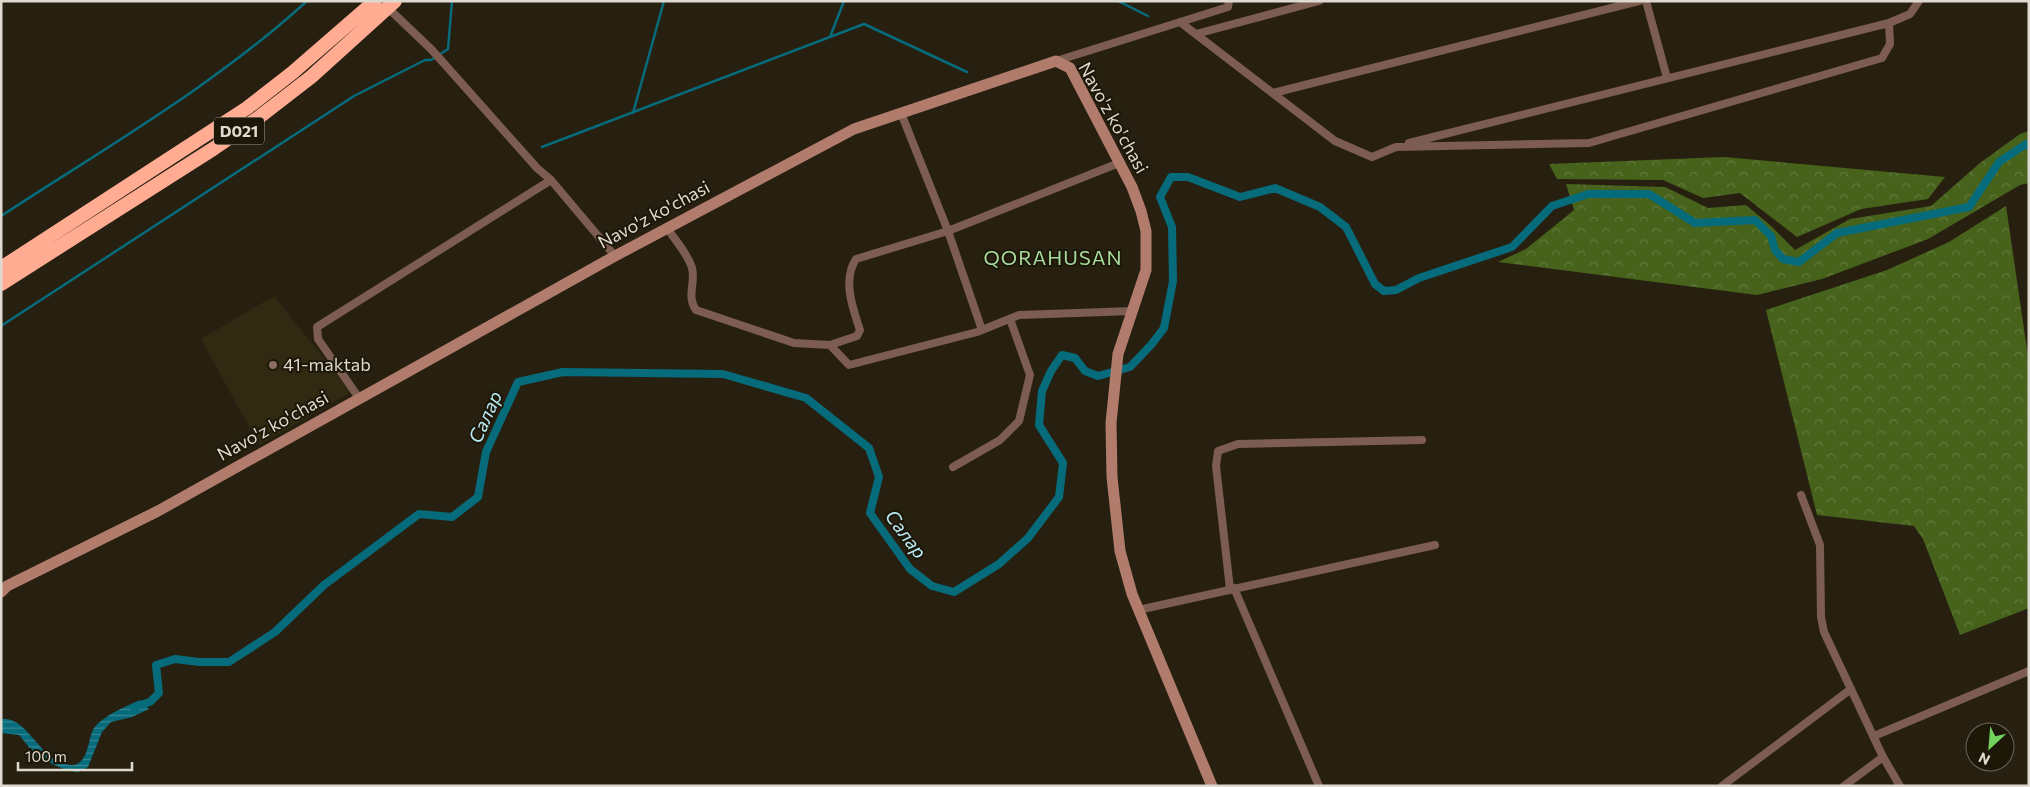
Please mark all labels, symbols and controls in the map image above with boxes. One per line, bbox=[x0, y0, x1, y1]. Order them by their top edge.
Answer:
street label: Navo'z ko'chasi bbox=[1074, 58, 1153, 177]
road number: D021 bbox=[214, 118, 264, 144]
street label: Navo'z ko'chasi bbox=[594, 175, 713, 253]
district label: QORAHUSAN bbox=[983, 245, 1123, 269]
place label: 41-maktab bbox=[283, 353, 371, 375]
marker: 41-maktab bbox=[267, 359, 279, 371]
street label: Navo'z ko'chasi bbox=[213, 386, 332, 465]
water label: Салар bbox=[463, 387, 506, 447]
water label: Салар bbox=[881, 505, 932, 563]
north arrow bbox=[1965, 722, 2015, 772]
scale bar bbox=[18, 740, 131, 772]
text: 100 m bbox=[25, 747, 67, 765]
text: N bbox=[1976, 749, 1993, 769]

